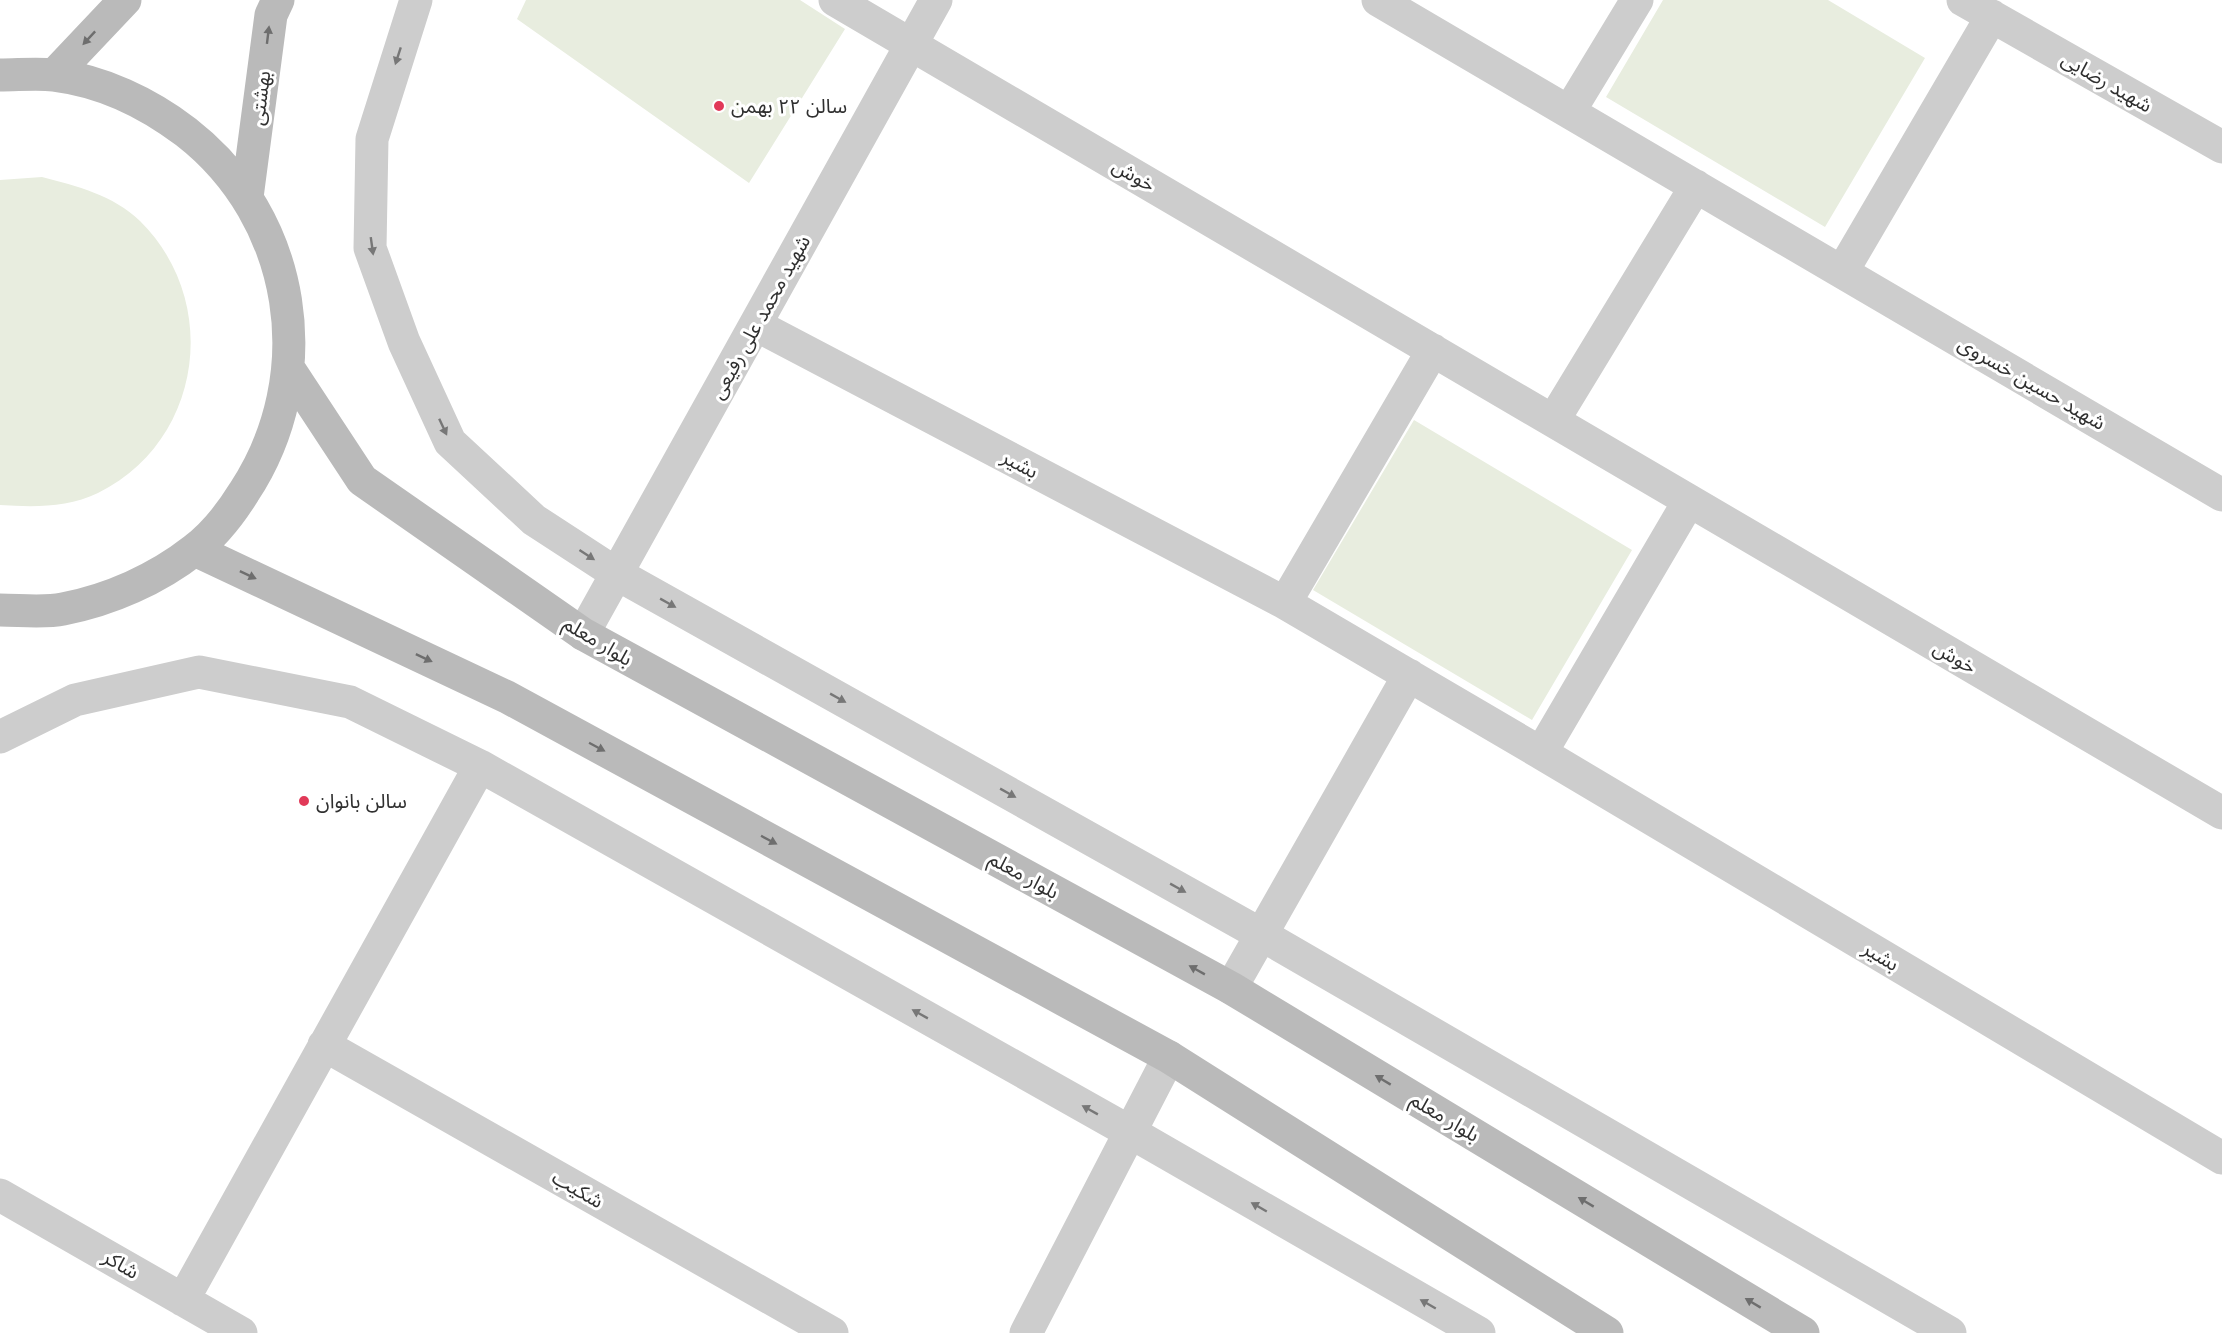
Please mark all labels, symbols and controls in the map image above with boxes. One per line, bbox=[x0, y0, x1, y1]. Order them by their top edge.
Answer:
one-way arrow bbox=[263, 25, 273, 44]
one-way arrow bbox=[83, 30, 97, 44]
one-way arrow bbox=[393, 47, 402, 65]
street label: شهید رضایی bbox=[2057, 47, 2156, 118]
street label: بهشتی bbox=[246, 70, 276, 127]
place label: سالن ۲۲ بهمن bbox=[731, 95, 847, 119]
marker: سالن ۲۲ بهمن bbox=[712, 99, 726, 113]
street label: خوش bbox=[1108, 154, 1159, 198]
street label: شهید محمد علی رفیعی bbox=[706, 231, 816, 404]
one-way arrow bbox=[367, 237, 376, 256]
street label: شهید حسین خسروی bbox=[1954, 332, 2109, 436]
one-way arrow bbox=[439, 419, 448, 436]
street label: بشیر bbox=[996, 445, 1042, 484]
one-way arrow bbox=[579, 549, 595, 561]
one-way arrow bbox=[239, 570, 256, 579]
one-way arrow bbox=[660, 598, 677, 608]
street label: بلوار معلم bbox=[558, 612, 636, 674]
street label: خوش bbox=[1929, 636, 1980, 680]
one-way arrow bbox=[416, 653, 433, 662]
one-way arrow bbox=[830, 693, 847, 703]
one-way arrow bbox=[589, 742, 606, 752]
one-way arrow bbox=[1000, 788, 1017, 798]
place label: سالن بانوان bbox=[316, 790, 407, 814]
marker: سالن بانوان bbox=[297, 794, 311, 808]
one-way arrow bbox=[761, 835, 778, 845]
street label: بلوار معلم bbox=[983, 847, 1063, 907]
one-way arrow bbox=[1170, 883, 1187, 893]
street label: بشیر bbox=[1857, 936, 1903, 977]
one-way arrow bbox=[1189, 965, 1206, 975]
one-way arrow bbox=[911, 1009, 928, 1019]
one-way arrow bbox=[1375, 1074, 1391, 1085]
street label: بلوار معلم bbox=[1405, 1088, 1483, 1150]
one-way arrow bbox=[1081, 1105, 1098, 1115]
street label: شکیب bbox=[548, 1166, 607, 1214]
one-way arrow bbox=[1578, 1197, 1594, 1208]
one-way arrow bbox=[1251, 1201, 1267, 1212]
street label: شاکر bbox=[97, 1245, 143, 1285]
one-way arrow bbox=[1745, 1297, 1761, 1308]
one-way arrow bbox=[1419, 1299, 1436, 1309]

